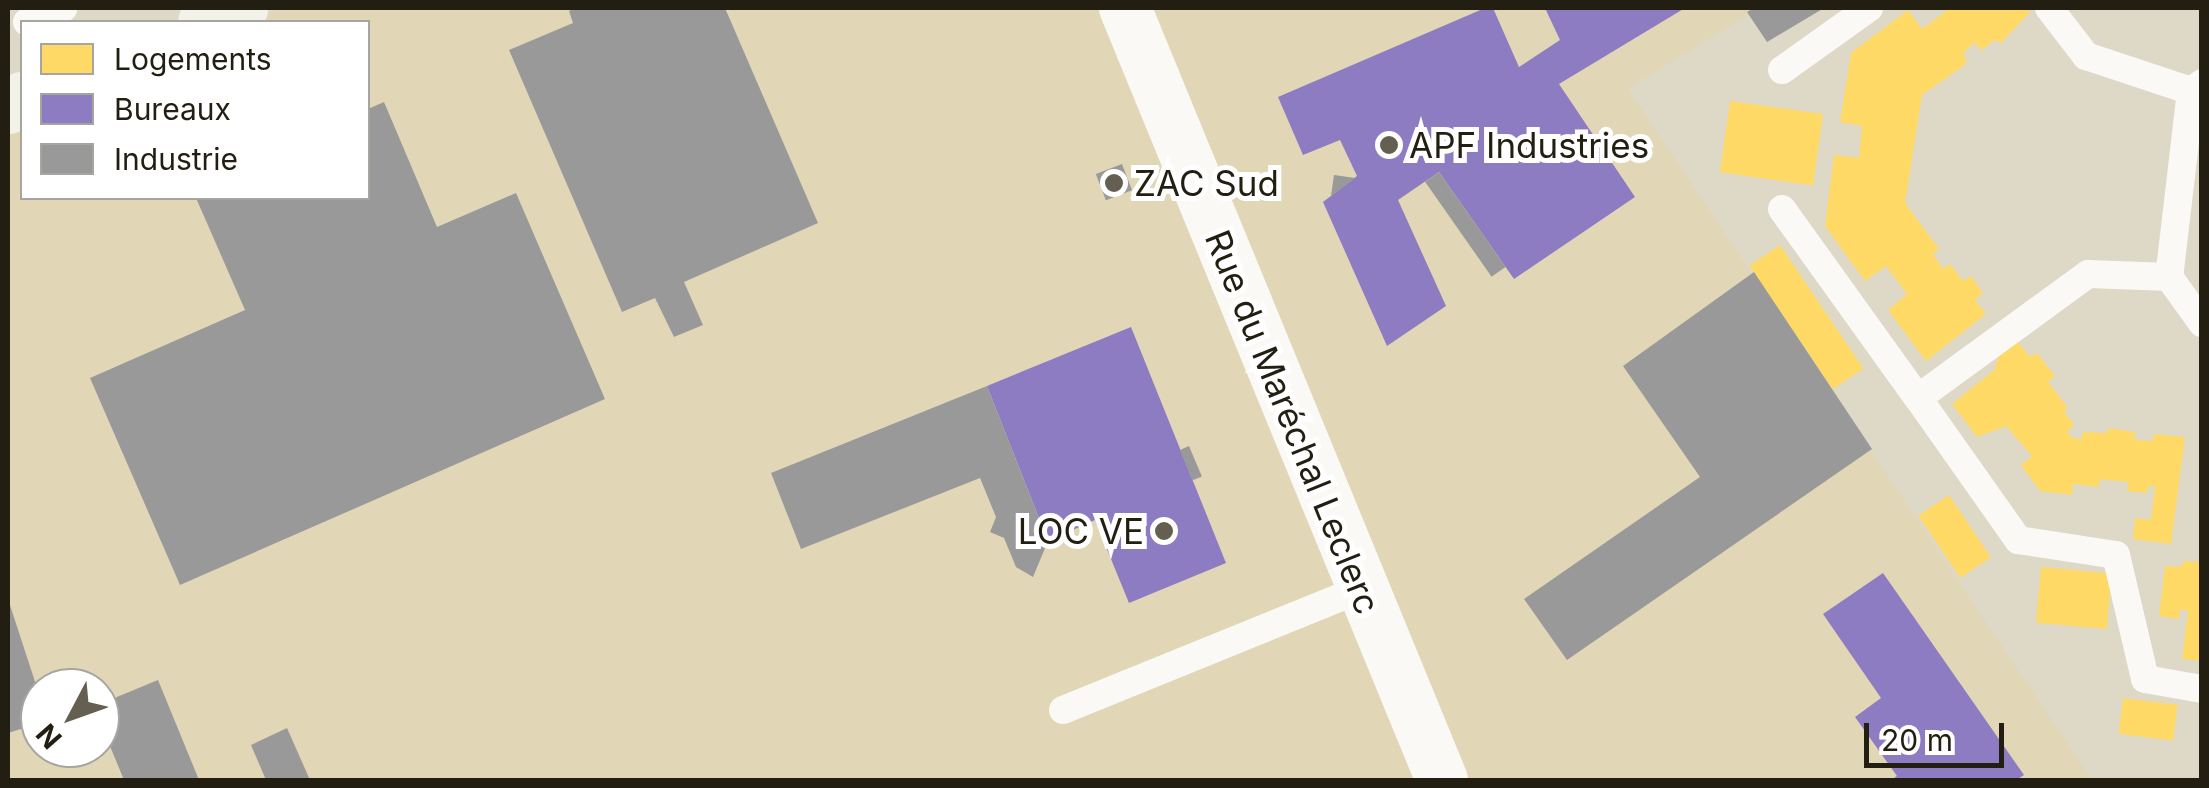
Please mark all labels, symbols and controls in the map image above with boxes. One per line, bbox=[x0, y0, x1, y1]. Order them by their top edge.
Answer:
legend bbox=[20, 20, 370, 200]
text: Logements bbox=[114, 41, 272, 77]
text: Bureaux bbox=[114, 91, 231, 127]
place label: APF Industries bbox=[1409, 124, 1649, 166]
marker: APF Industries bbox=[1378, 134, 1400, 156]
text: Industrie bbox=[114, 141, 238, 177]
place label: ZAC Sud bbox=[1134, 162, 1279, 204]
marker: ZAC Sud bbox=[1103, 172, 1125, 194]
street label: Rue du Maréchal Leclerc bbox=[1197, 224, 1389, 620]
place label: LOC VE bbox=[1018, 510, 1144, 552]
marker: LOC VE bbox=[1153, 520, 1175, 542]
north arrow bbox=[20, 668, 120, 768]
scale bar bbox=[1869, 703, 2009, 765]
text: N bbox=[29, 717, 69, 756]
text: 20 m bbox=[1881, 722, 1953, 758]

